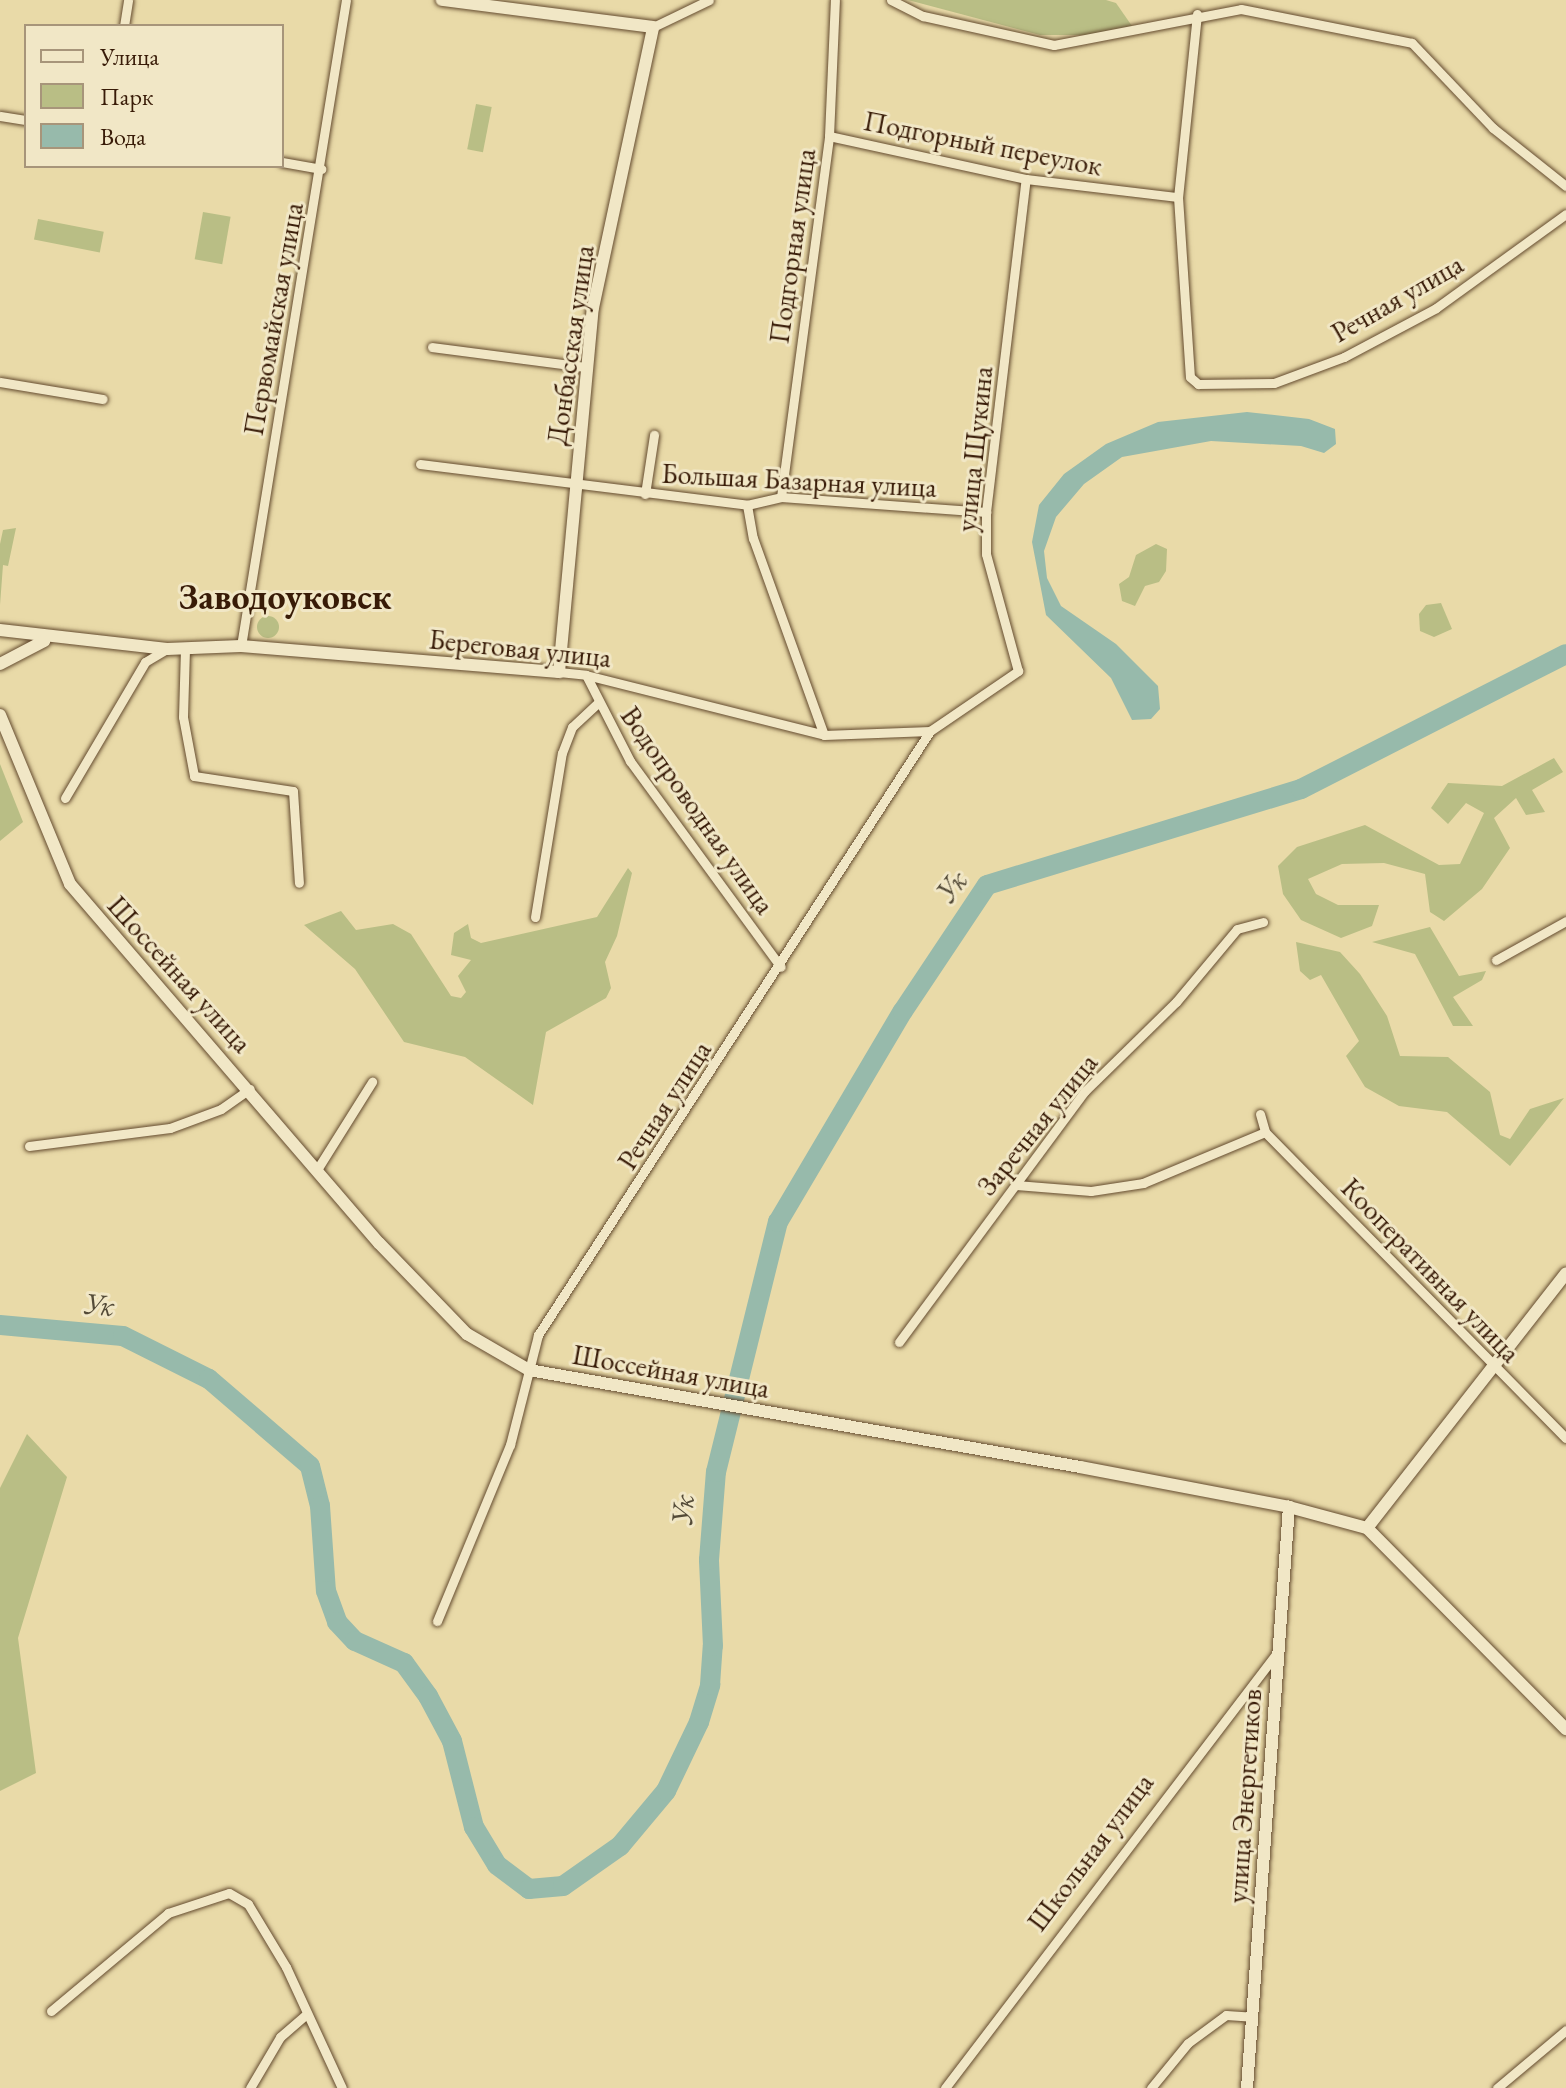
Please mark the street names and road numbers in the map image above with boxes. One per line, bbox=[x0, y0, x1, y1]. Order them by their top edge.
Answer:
street label: Подгорный переулок bbox=[861, 103, 1105, 183]
street label: Подгорная улица bbox=[762, 146, 822, 346]
street label: Первомайская улица bbox=[236, 200, 310, 438]
street label: Донбасская улица bbox=[539, 243, 601, 447]
street label: Речная улица bbox=[1325, 247, 1469, 349]
street label: улица Щукина bbox=[949, 365, 999, 533]
street label: Большая Базарная улица bbox=[661, 456, 937, 504]
street label: Береговая улица bbox=[427, 622, 613, 674]
street label: Водопроводная улица bbox=[614, 700, 782, 920]
street label: Шоссейная улица bbox=[101, 889, 259, 1059]
street label: Речная улица bbox=[610, 1034, 718, 1176]
street label: Заречная улица bbox=[970, 1046, 1104, 1202]
street label: Кооперативная улица bbox=[1334, 1171, 1528, 1369]
street label: Шоссейная улица bbox=[570, 1337, 772, 1405]
street label: улица Энергетиков bbox=[1220, 1688, 1268, 1904]
street label: Школьная улица bbox=[1020, 1767, 1160, 1937]

